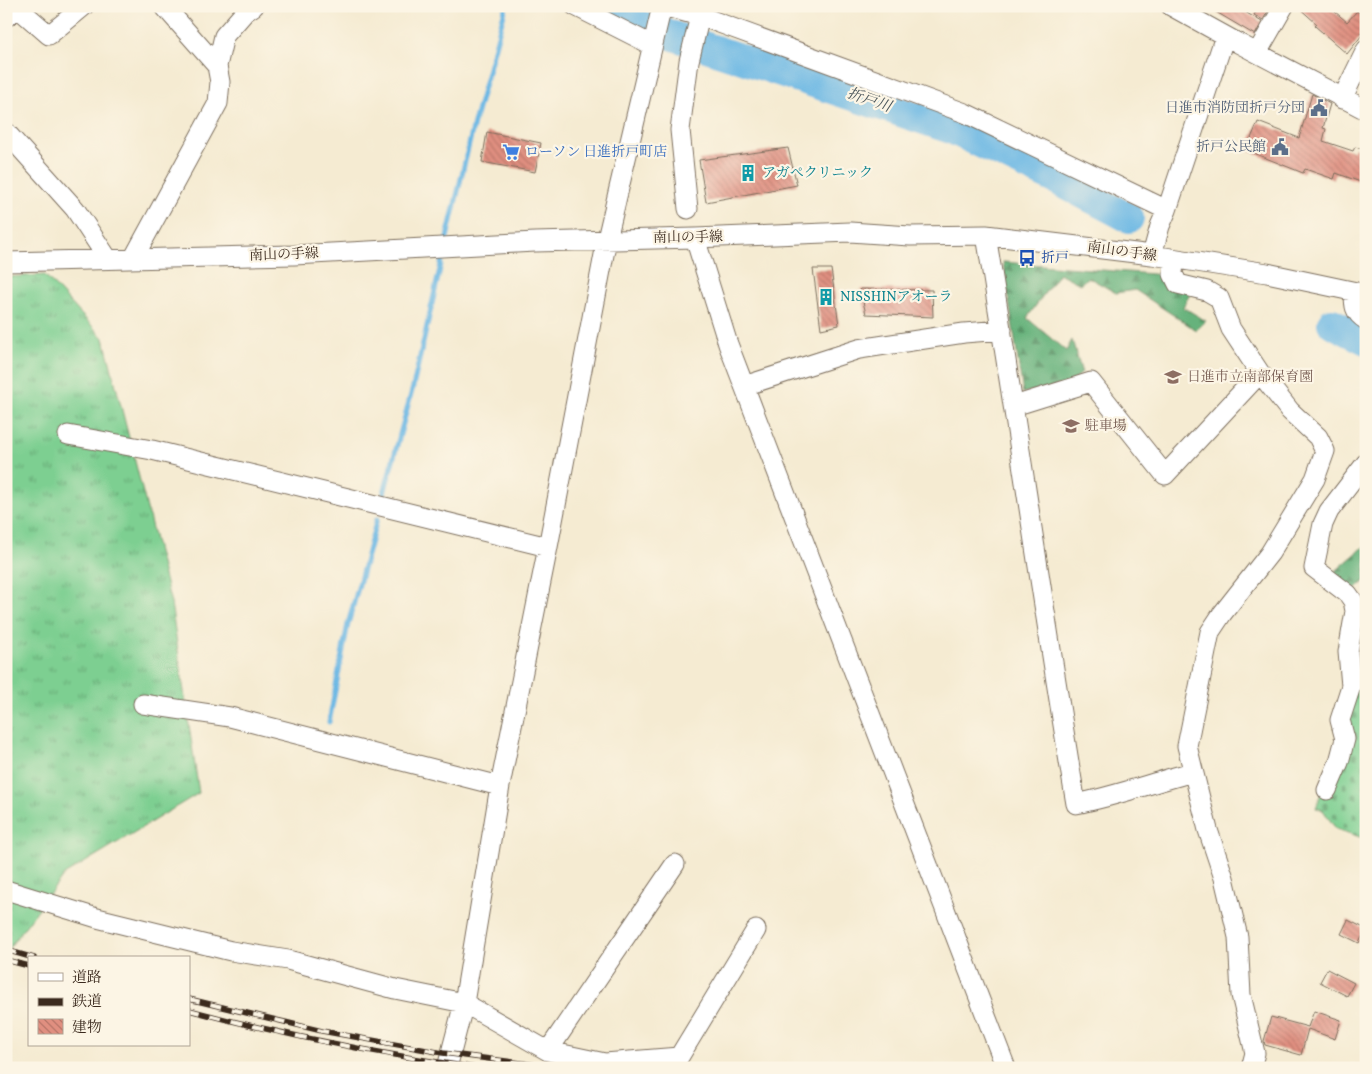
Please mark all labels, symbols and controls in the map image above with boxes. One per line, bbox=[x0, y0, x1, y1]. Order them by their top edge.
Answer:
water label: 折戸川 bbox=[844, 84, 896, 119]
public building icon: 日進市消防団折戸分団 bbox=[1309, 98, 1329, 118]
place label: 日進市消防団折戸分団 bbox=[1165, 99, 1305, 118]
public building icon: 折戸公民館 bbox=[1270, 137, 1290, 157]
place label: 折戸公民館 bbox=[1196, 138, 1266, 157]
supermarket icon: ローソン 日進折戸町店 bbox=[501, 142, 521, 162]
place label: ローソン 日進折戸町店 bbox=[525, 143, 667, 162]
building icon: アガぺクリニック bbox=[738, 163, 758, 183]
place label: アガぺクリニック bbox=[762, 164, 873, 183]
street label: 南山の手線 bbox=[653, 228, 723, 248]
street label: 南山の手線 bbox=[1086, 238, 1158, 266]
street label: 南山の手線 bbox=[249, 244, 319, 266]
bus stop icon: 折戸 bbox=[1017, 248, 1037, 268]
place label: 折戸 bbox=[1041, 249, 1069, 268]
building icon: NISSHINアオーラ bbox=[816, 287, 836, 307]
place label: NISSHINアオーラ bbox=[840, 288, 953, 307]
school or university icon: 日進市立南部保育園 bbox=[1163, 367, 1183, 387]
place label: 日進市立南部保育園 bbox=[1187, 368, 1313, 387]
school or university icon: 駐車場 bbox=[1061, 416, 1081, 436]
place label: 駐車場 bbox=[1085, 417, 1127, 436]
legend bbox=[28, 956, 190, 1046]
text: 道路 bbox=[72, 968, 102, 989]
text: 鉄道 bbox=[72, 992, 102, 1013]
text: 建物 bbox=[72, 1018, 102, 1039]

